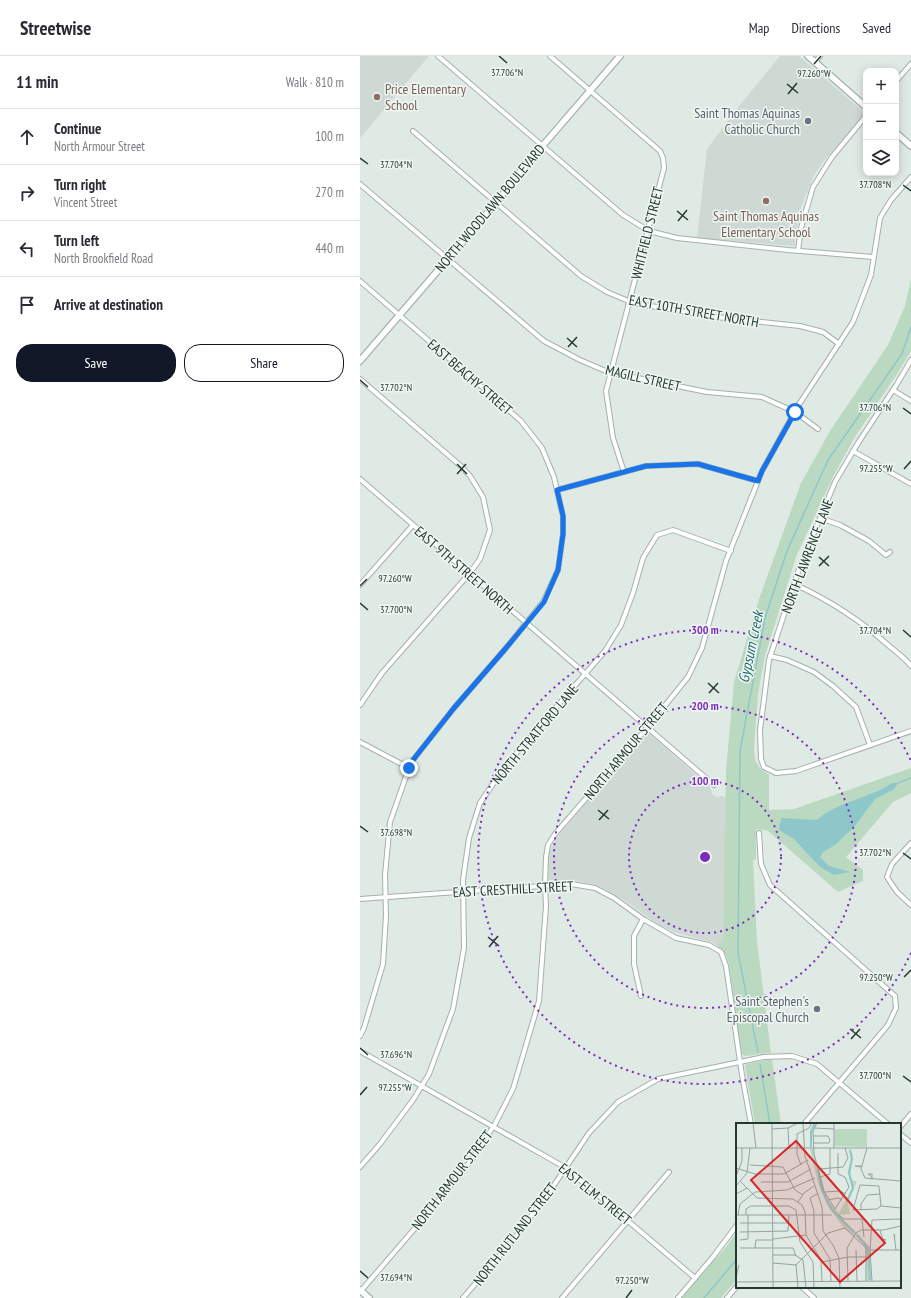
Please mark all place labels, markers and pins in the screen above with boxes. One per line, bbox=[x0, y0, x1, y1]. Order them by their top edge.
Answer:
place label: Price Elementary School bbox=[385, 80, 467, 114]
marker: Price Elementary School bbox=[372, 92, 382, 102]
place label: Saint Thomas Aquinas Catholic Church bbox=[694, 104, 800, 138]
marker: Saint Thomas Aquinas Catholic Church bbox=[803, 116, 813, 126]
marker: Saint Thomas Aquinas Elementary School bbox=[761, 196, 771, 206]
place label: Saint Thomas Aquinas Elementary School bbox=[713, 207, 819, 241]
centre of rings bbox=[698, 850, 712, 864]
place label: Saint Stephen's Episcopal Church bbox=[727, 992, 809, 1026]
marker: Saint Stephen's Episcopal Church bbox=[812, 1004, 822, 1014]

